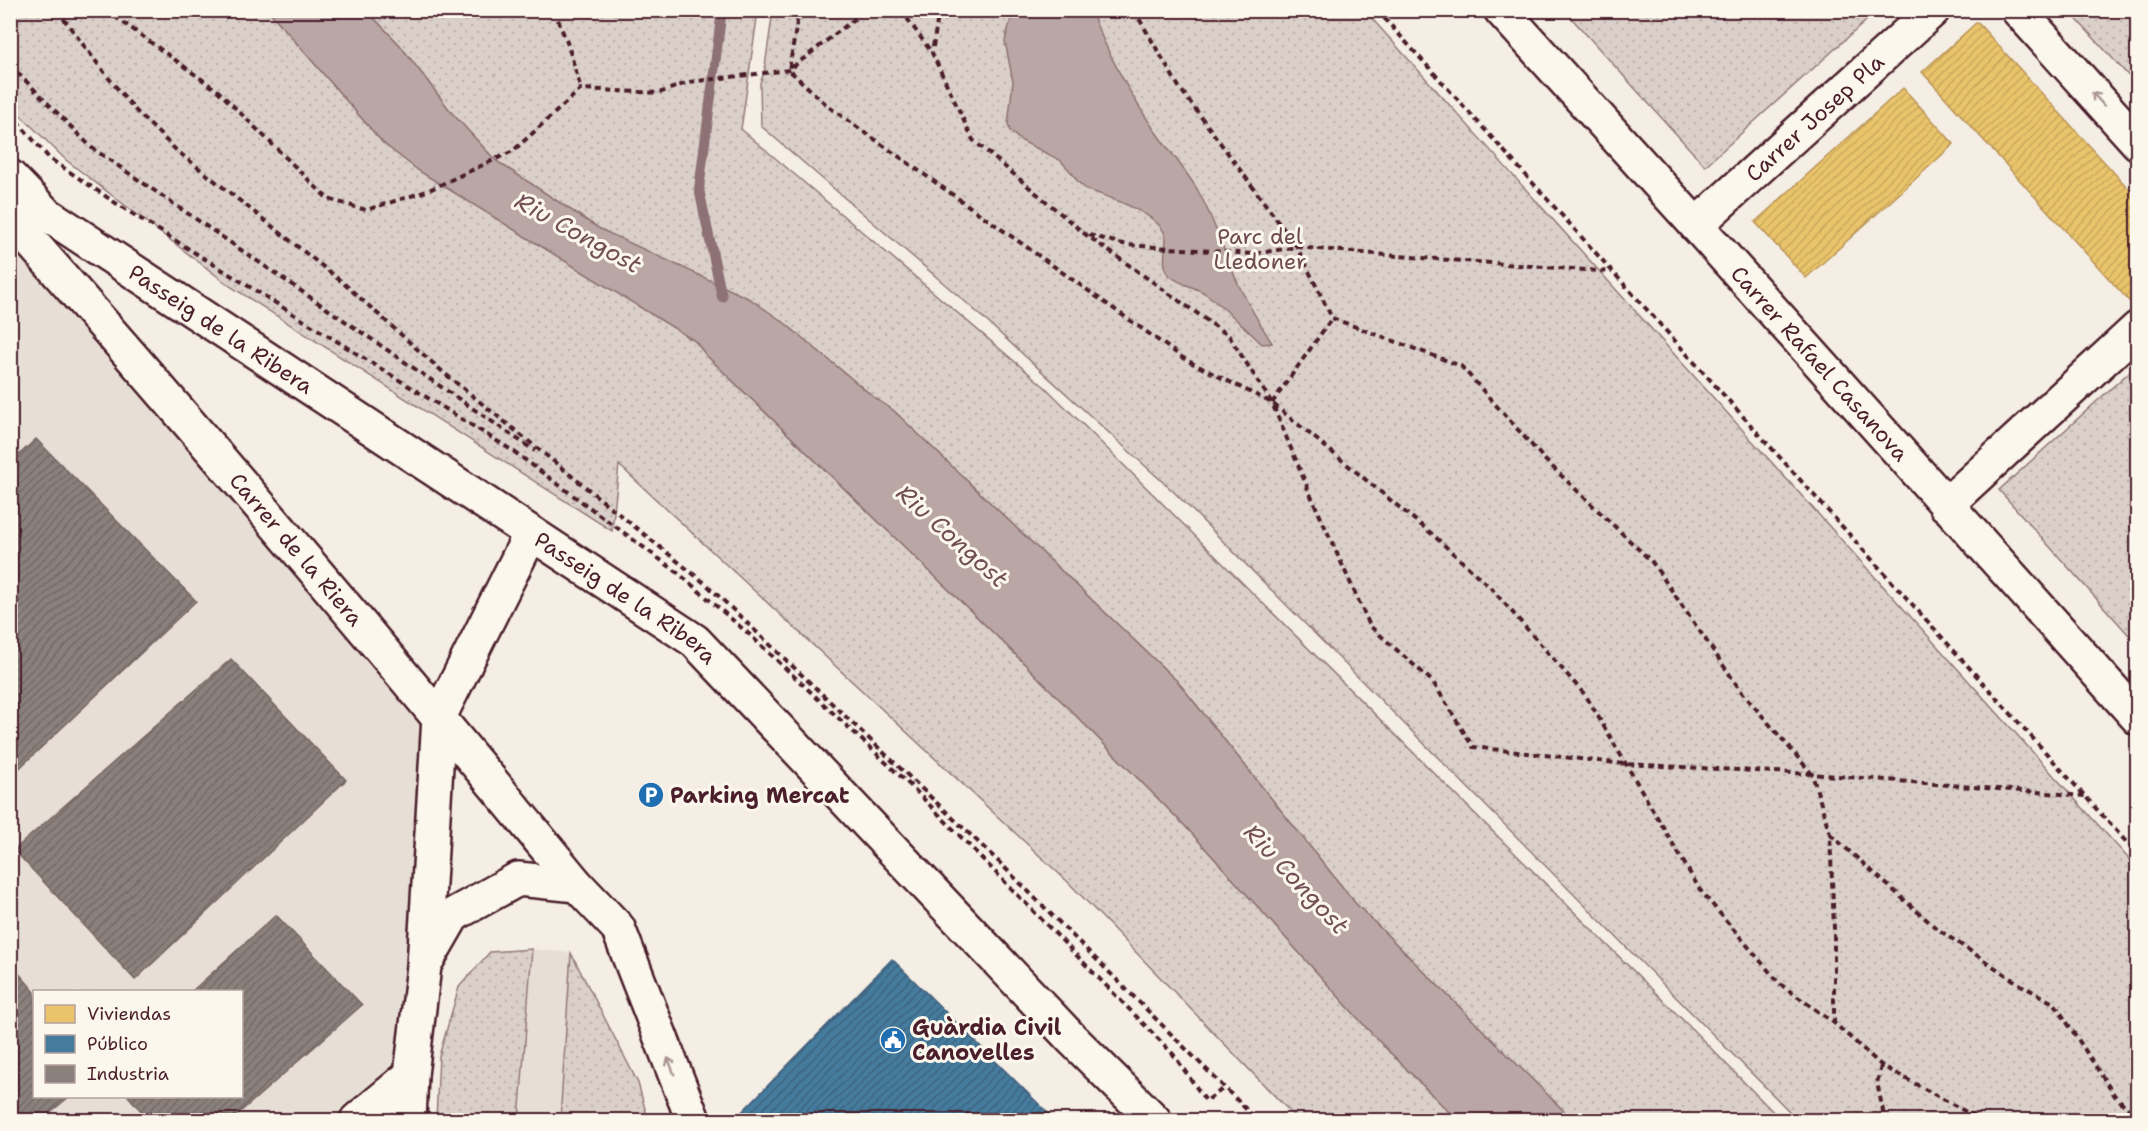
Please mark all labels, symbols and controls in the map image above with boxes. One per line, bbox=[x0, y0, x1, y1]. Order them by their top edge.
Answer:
street label: Carrer Josep Pla bbox=[1739, 47, 1891, 188]
one-way arrow bbox=[2091, 92, 2105, 107]
water label: Riu Congost bbox=[509, 185, 647, 281]
park label: Parc del Lledoner bbox=[1214, 222, 1306, 276]
street label: Passeig de la Ribera bbox=[123, 258, 319, 401]
street label: Carrer Rafael Casanova bbox=[1724, 260, 1915, 468]
street label: Carrer de la Riera bbox=[223, 467, 370, 633]
water label: Riu Congost bbox=[889, 477, 1015, 595]
street label: Passeig de la Ribera bbox=[529, 525, 723, 671]
parking icon: Parking Mercat bbox=[636, 780, 666, 810]
place label: Parking Mercat bbox=[670, 781, 850, 810]
water label: Riu Congost bbox=[1237, 817, 1356, 941]
legend bbox=[33, 990, 243, 1098]
text: Viviendas bbox=[87, 1002, 171, 1026]
place label: Guàrdia Civil Canovelles bbox=[912, 1013, 1062, 1067]
public building icon: Guàrdia Civil Canovelles bbox=[878, 1025, 908, 1055]
text: Público bbox=[87, 1032, 148, 1056]
one-way arrow bbox=[665, 1057, 676, 1076]
text: Industria bbox=[87, 1062, 169, 1086]

